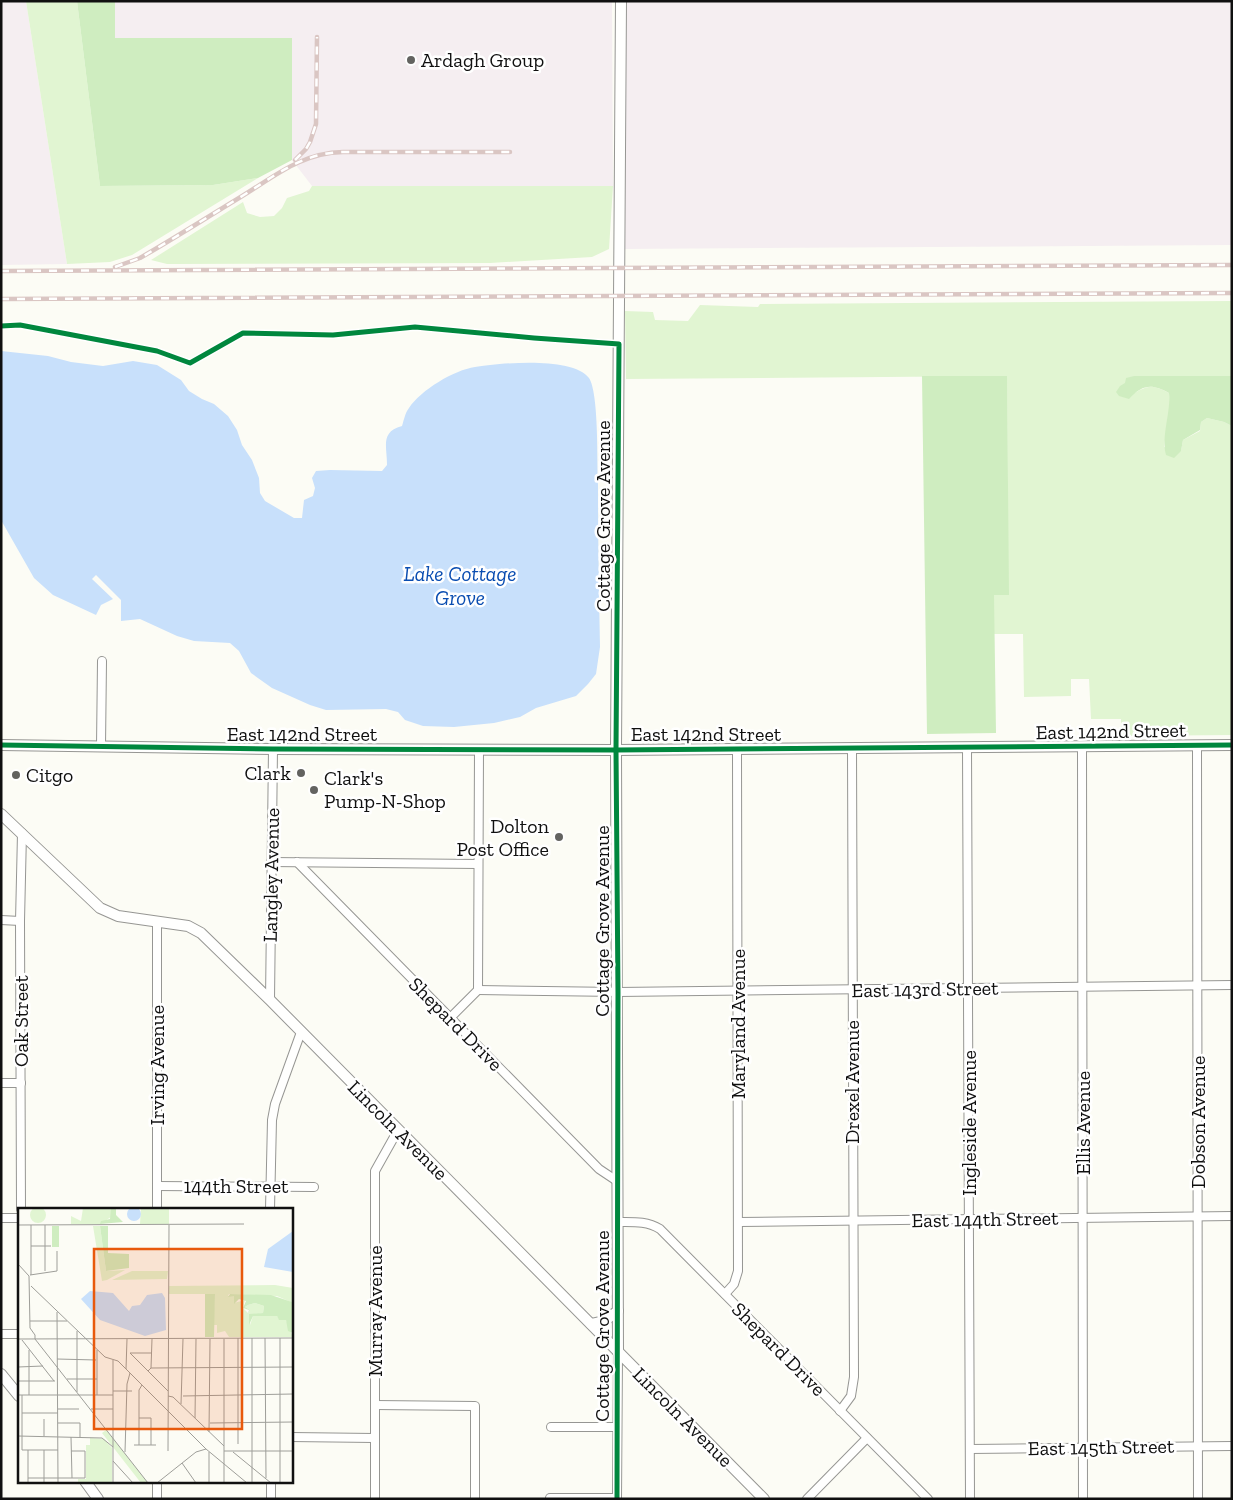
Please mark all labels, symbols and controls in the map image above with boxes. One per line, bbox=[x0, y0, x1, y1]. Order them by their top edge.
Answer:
place label: Ardagh Group bbox=[421, 48, 544, 72]
marker: Ardagh Group bbox=[405, 54, 417, 66]
street label: Cottage Grove Avenue bbox=[591, 420, 615, 612]
water label: Lake Cottage Grove bbox=[404, 561, 516, 610]
street label: East 142nd Street bbox=[1035, 718, 1187, 744]
street label: East 142nd Street bbox=[227, 722, 378, 746]
street label: East 142nd Street bbox=[631, 722, 782, 746]
place label: Clark bbox=[244, 761, 292, 785]
place label: Citgo bbox=[26, 763, 73, 787]
place label: Clark's Pump-N-Shop bbox=[324, 766, 446, 813]
marker: Clark bbox=[295, 767, 307, 779]
marker: Citgo bbox=[10, 769, 22, 781]
marker: Clark's Pump-N-Shop bbox=[308, 784, 320, 796]
street label: Langley Avenue bbox=[258, 808, 284, 942]
place label: Dolton Post Office bbox=[456, 814, 550, 861]
street label: Cottage Grove Avenue bbox=[590, 825, 614, 1017]
marker: Dolton Post Office bbox=[553, 831, 565, 843]
street label: Maryland Avenue bbox=[726, 949, 750, 1099]
street label: Shepard Drive bbox=[404, 972, 508, 1076]
street label: Oak Street bbox=[9, 975, 33, 1067]
street label: East 143rd Street bbox=[851, 976, 999, 1002]
street label: Irving Avenue bbox=[145, 1005, 169, 1125]
street label: Drexel Avenue bbox=[840, 1020, 864, 1144]
street label: Ingleside Avenue bbox=[957, 1050, 981, 1196]
street label: Dobson Avenue bbox=[1186, 1056, 1210, 1188]
street label: Ellis Avenue bbox=[1071, 1071, 1095, 1175]
street label: Lincoln Avenue bbox=[343, 1075, 453, 1185]
street label: 144th Street bbox=[184, 1174, 289, 1198]
street label: East 144th Street bbox=[911, 1206, 1059, 1232]
inset map bbox=[18, 1208, 292, 1482]
street label: Cottage Grove Avenue bbox=[590, 1230, 614, 1422]
street label: Murray Avenue bbox=[363, 1245, 387, 1377]
street label: Shepard Drive bbox=[727, 1297, 831, 1401]
street label: Lincoln Avenue bbox=[628, 1362, 738, 1472]
street label: East 145th Street bbox=[1028, 1434, 1175, 1460]

